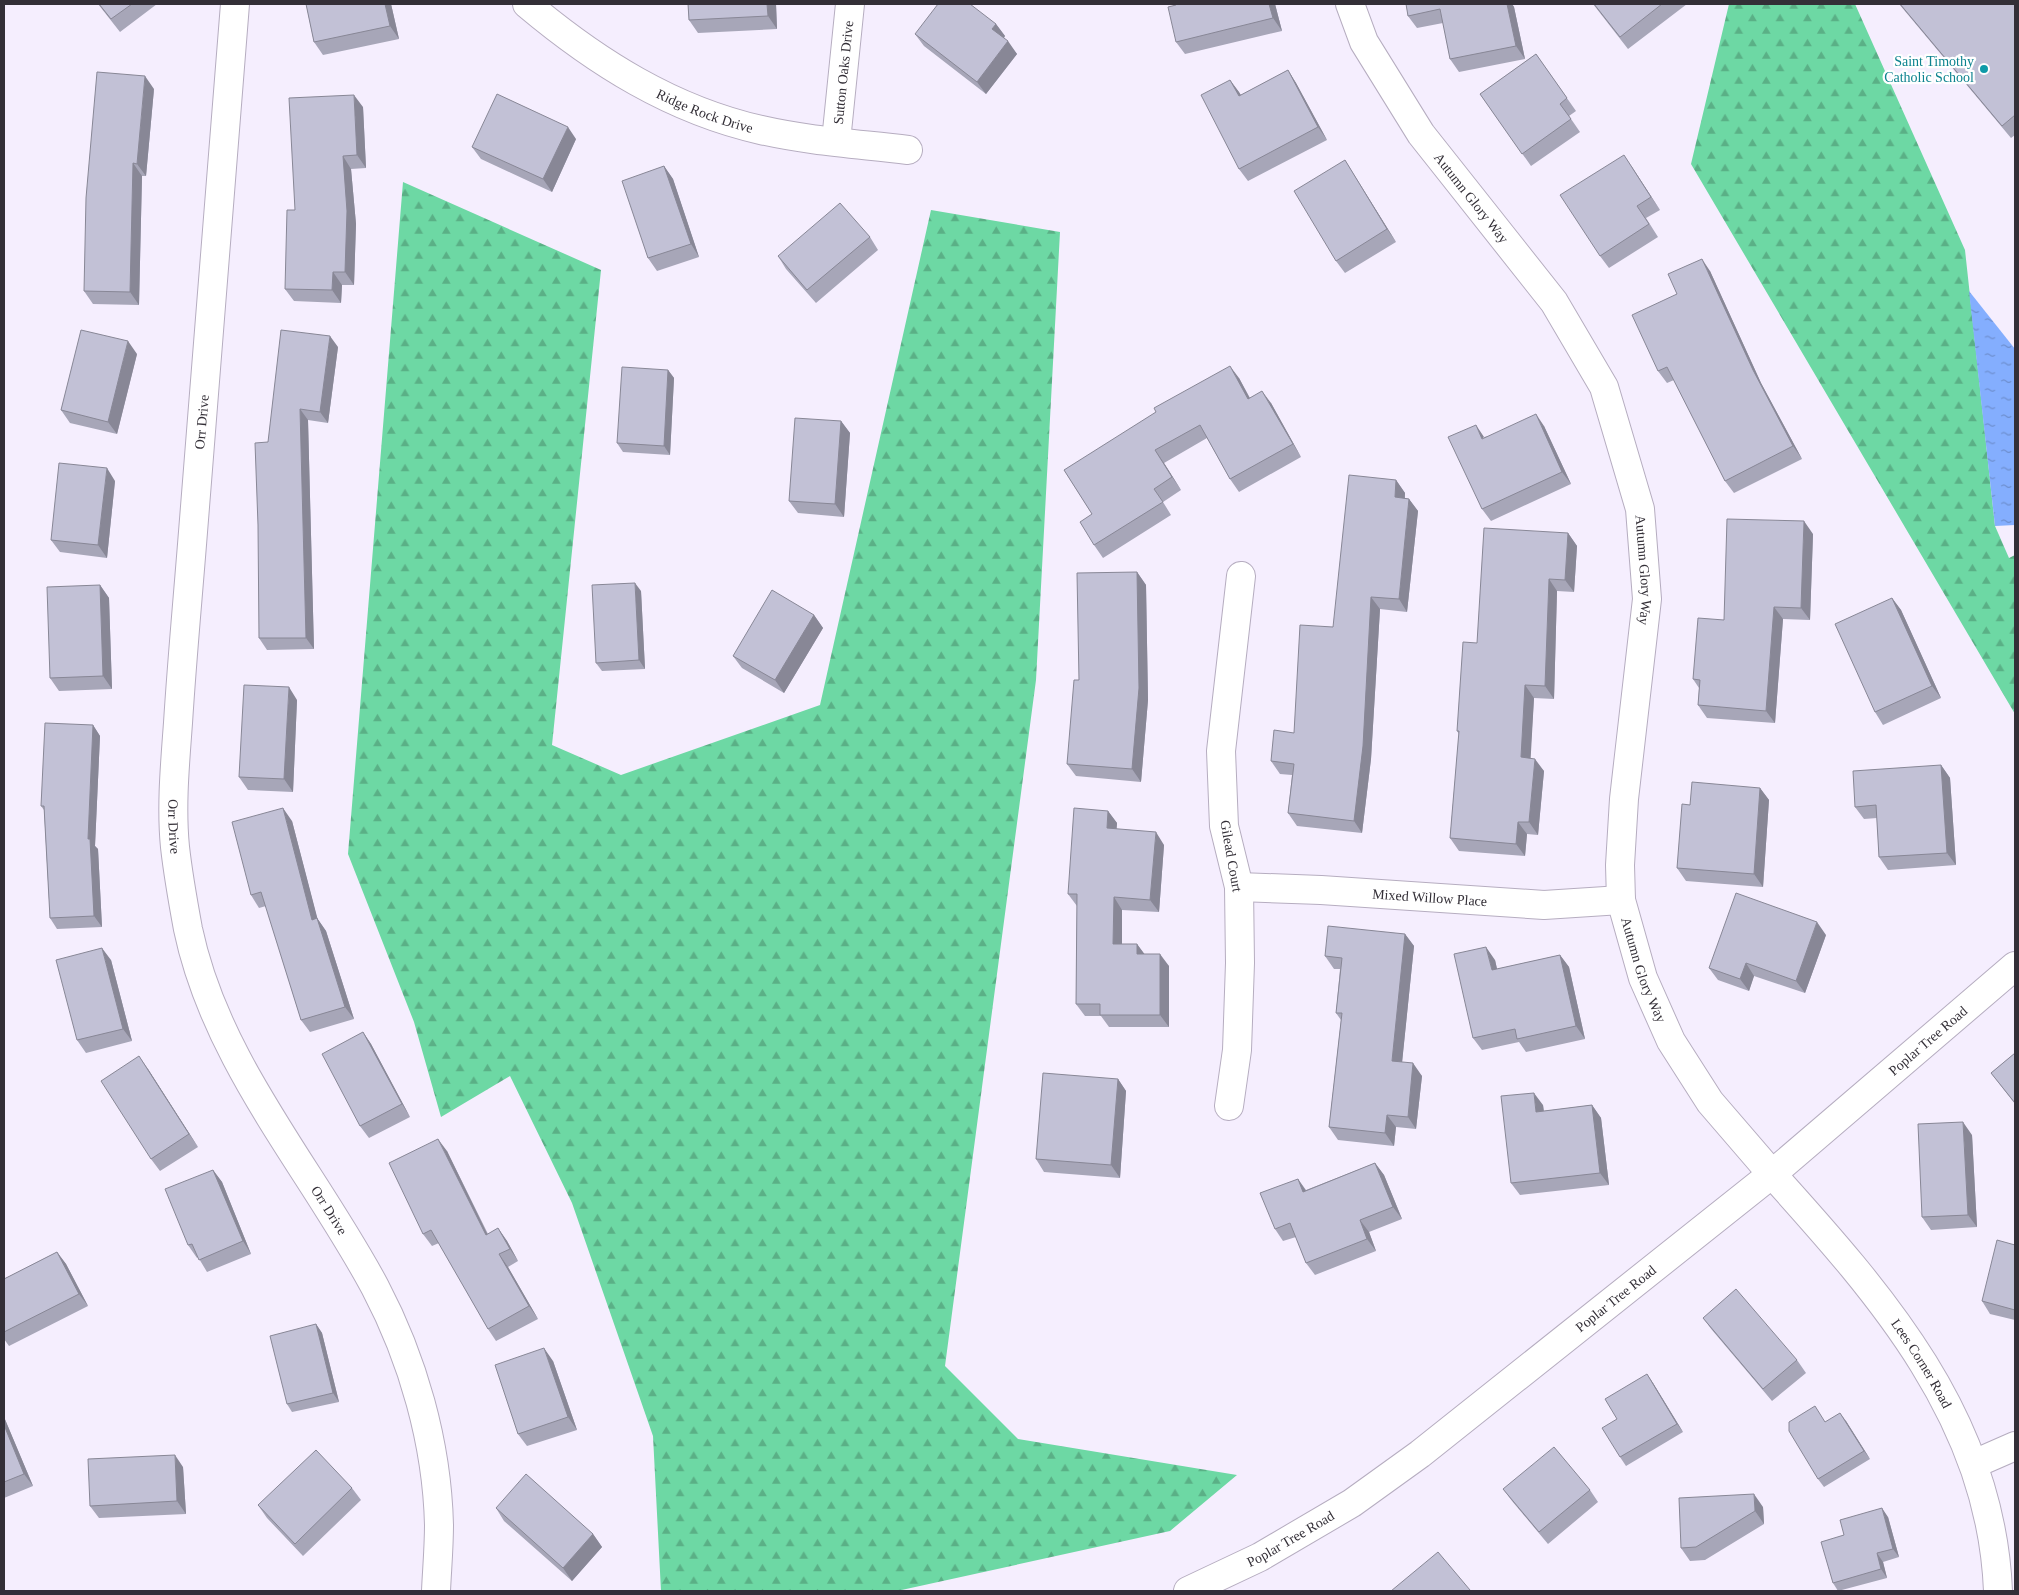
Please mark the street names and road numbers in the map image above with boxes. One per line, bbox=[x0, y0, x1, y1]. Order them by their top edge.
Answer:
street label: Sutton Oaks Drive bbox=[830, 20, 856, 125]
street label: Ridge Rock Drive bbox=[654, 86, 755, 135]
street label: Autumn Glory Way bbox=[1431, 150, 1512, 246]
street label: Orr Drive bbox=[192, 394, 212, 450]
street label: Autumn Glory Way bbox=[1633, 514, 1655, 626]
street label: Orr Drive bbox=[166, 799, 183, 855]
street label: Gilead Court bbox=[1217, 819, 1245, 893]
street label: Mixed Willow Place bbox=[1372, 886, 1488, 909]
street label: Autumn Glory Way bbox=[1619, 915, 1669, 1025]
street label: Poplar Tree Road bbox=[1886, 1003, 1970, 1078]
street label: Orr Drive bbox=[308, 1183, 350, 1237]
street label: Poplar Tree Road bbox=[1573, 1262, 1659, 1335]
street label: Lees Corner Road bbox=[1888, 1316, 1955, 1410]
street label: Poplar Tree Road bbox=[1244, 1508, 1337, 1570]

